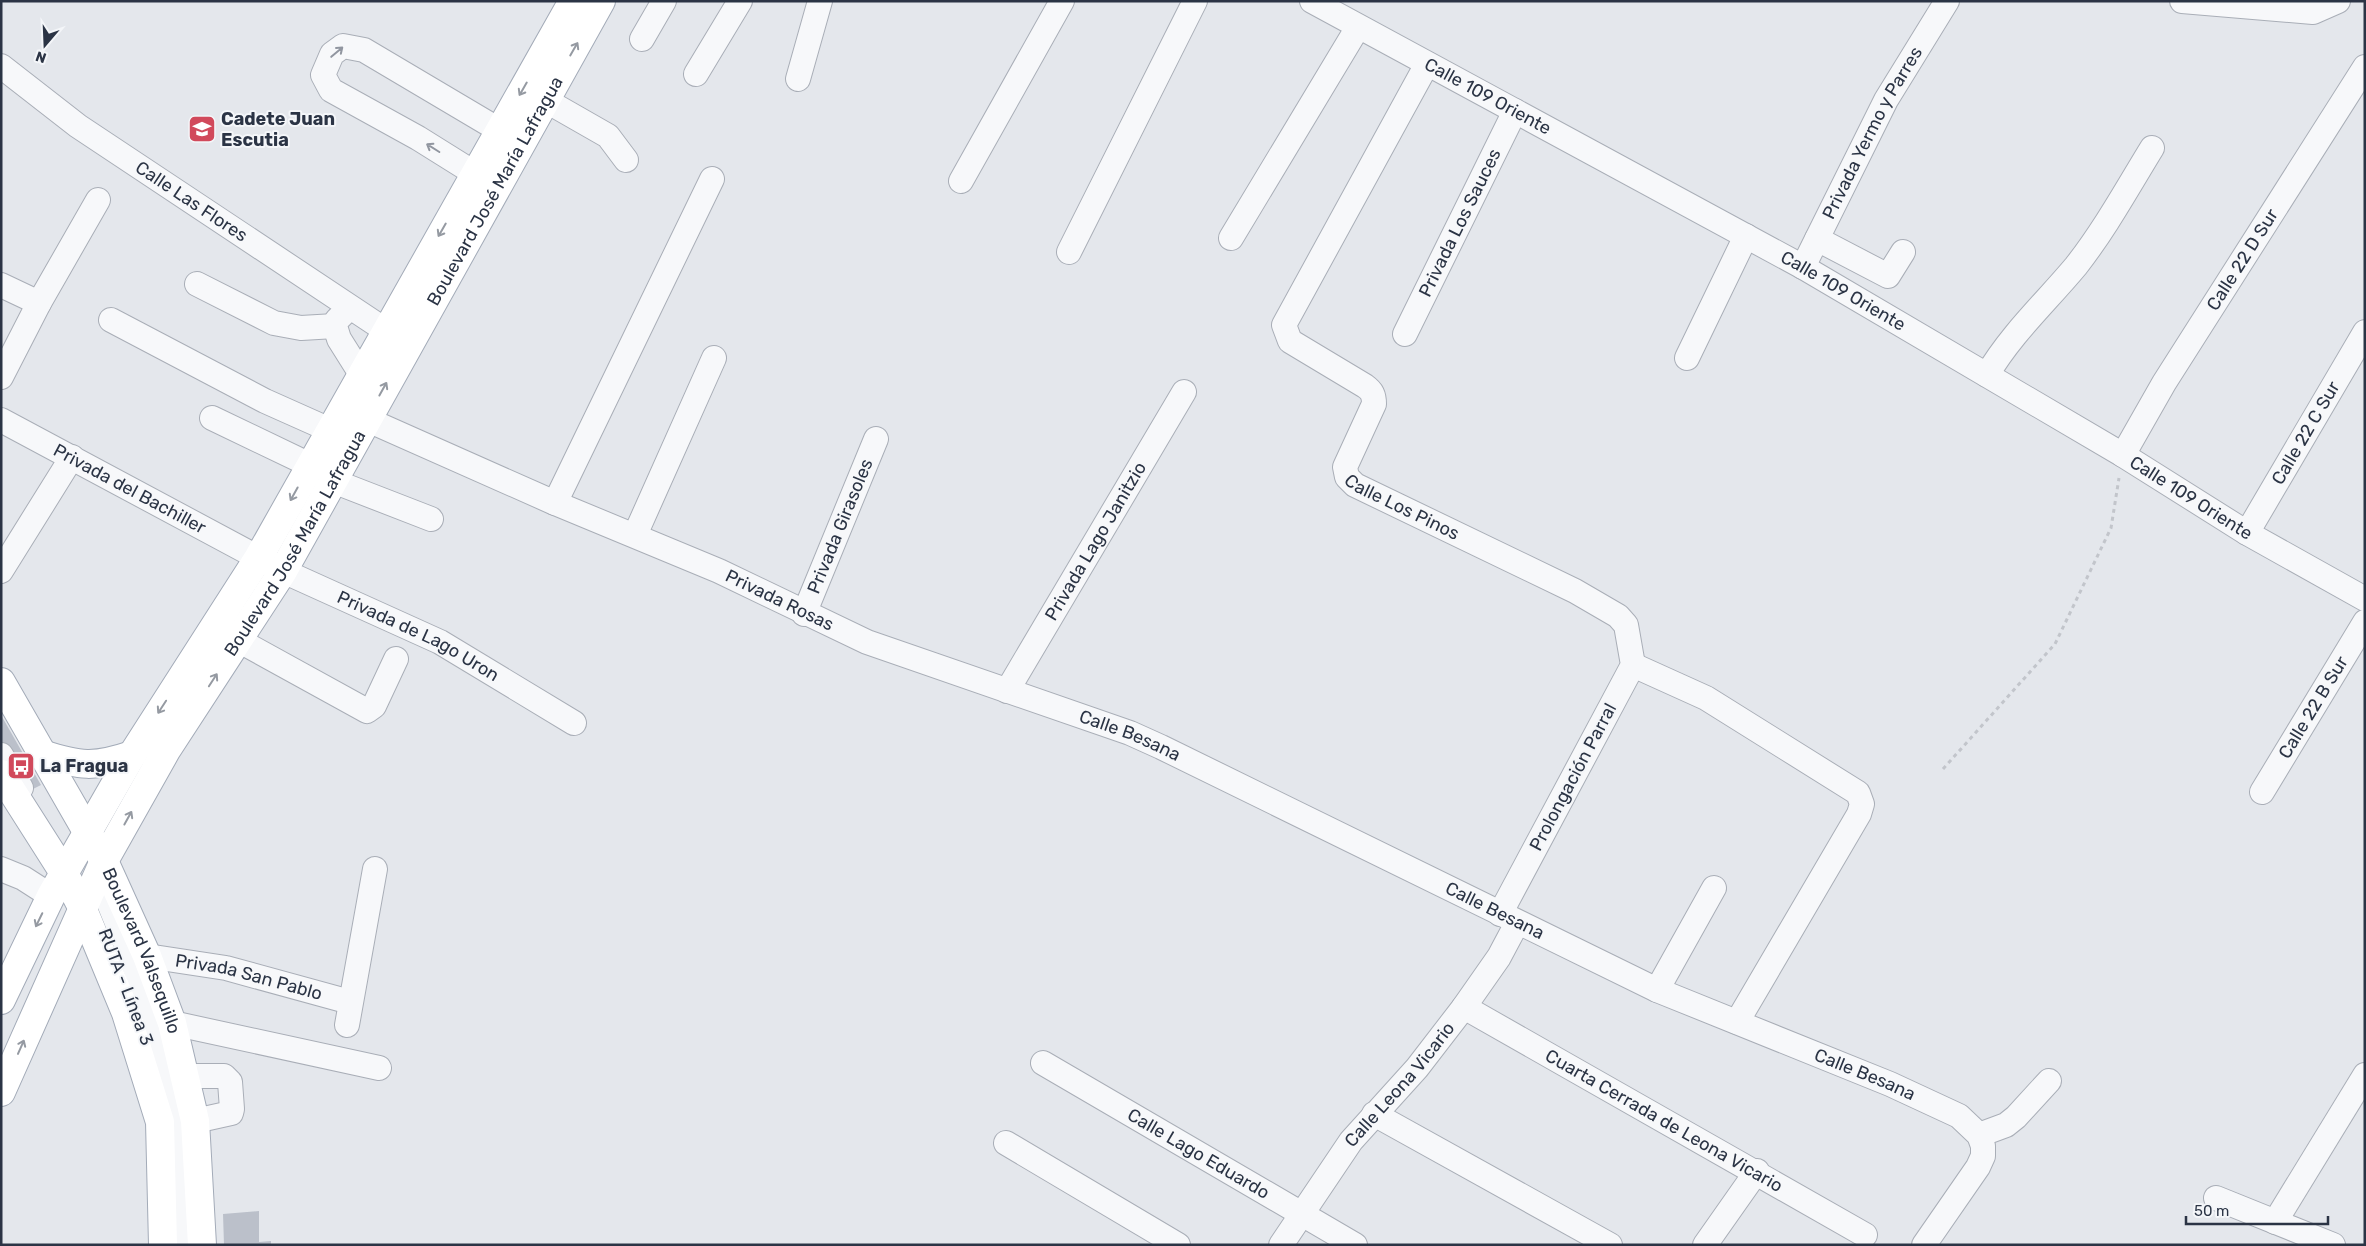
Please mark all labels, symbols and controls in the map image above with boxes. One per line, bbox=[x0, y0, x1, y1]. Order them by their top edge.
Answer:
north arrow bbox=[20, 20, 70, 70]
one-way arrow bbox=[569, 41, 579, 56]
street label: Privada Yermo y Parres bbox=[1818, 43, 1927, 223]
one-way arrow bbox=[330, 46, 343, 57]
text: N bbox=[33, 47, 48, 66]
street label: Calle 109 Oriente bbox=[1421, 53, 1555, 139]
street label: Boulevard José María Lafragua bbox=[422, 73, 568, 310]
one-way arrow bbox=[517, 82, 527, 96]
place label: Cadete Juan Escutia bbox=[221, 108, 335, 151]
school or university icon: Cadete Juan Escutia bbox=[187, 114, 217, 144]
one-way arrow bbox=[427, 142, 441, 152]
street label: Privada Los Sauces bbox=[1414, 145, 1506, 301]
street label: Calle Las Flores bbox=[131, 156, 252, 247]
street label: Calle 22 D Sur bbox=[2202, 205, 2283, 315]
one-way arrow bbox=[437, 223, 447, 238]
street label: Calle 109 Oriente bbox=[1777, 246, 1909, 336]
street label: Calle 22 C Sur bbox=[2267, 377, 2345, 489]
one-way arrow bbox=[378, 381, 388, 396]
street label: Boulevard José María Lafragua bbox=[219, 426, 370, 660]
street label: Privada del Bachiller bbox=[50, 439, 210, 539]
street label: Calle 109 Oriente bbox=[2126, 451, 2257, 545]
street label: Privada Girasoles bbox=[803, 455, 878, 597]
street label: Privada Lago Janitzio bbox=[1040, 458, 1151, 625]
street label: Calle Los Pinos bbox=[1339, 469, 1463, 545]
one-way arrow bbox=[289, 486, 298, 501]
street label: Privada Rosas bbox=[722, 565, 837, 635]
street label: Privada de Lago Uron bbox=[334, 586, 503, 686]
street label: Calle 22 B Sur bbox=[2274, 652, 2353, 763]
one-way arrow bbox=[208, 673, 218, 687]
one-way arrow bbox=[157, 699, 167, 713]
street label: Prolongación Parral bbox=[1525, 699, 1621, 855]
street label: Calle Besana bbox=[1076, 705, 1184, 766]
bus stop icon: La Fragua bbox=[6, 751, 36, 781]
place label: La Fragua bbox=[40, 755, 128, 777]
one-way arrow bbox=[123, 811, 133, 826]
street label: Boulevard Valsequillo bbox=[98, 864, 185, 1036]
street label: Calle Besana bbox=[1442, 877, 1548, 944]
one-way arrow bbox=[34, 912, 44, 927]
street label: RUTA - Línea 3 bbox=[94, 926, 158, 1048]
street label: Privada San Pablo bbox=[174, 949, 325, 1005]
street label: Calle Leona Vicario bbox=[1340, 1018, 1459, 1152]
one-way arrow bbox=[16, 1040, 26, 1055]
street label: Cuarta Cerrada de Leona Vicario bbox=[1541, 1044, 1787, 1197]
street label: Calle Besana bbox=[1811, 1044, 1919, 1105]
street label: Calle Lago Eduardo bbox=[1123, 1104, 1273, 1204]
scale bar bbox=[2186, 1194, 2328, 1226]
text: 50 m bbox=[2194, 1202, 2229, 1220]

